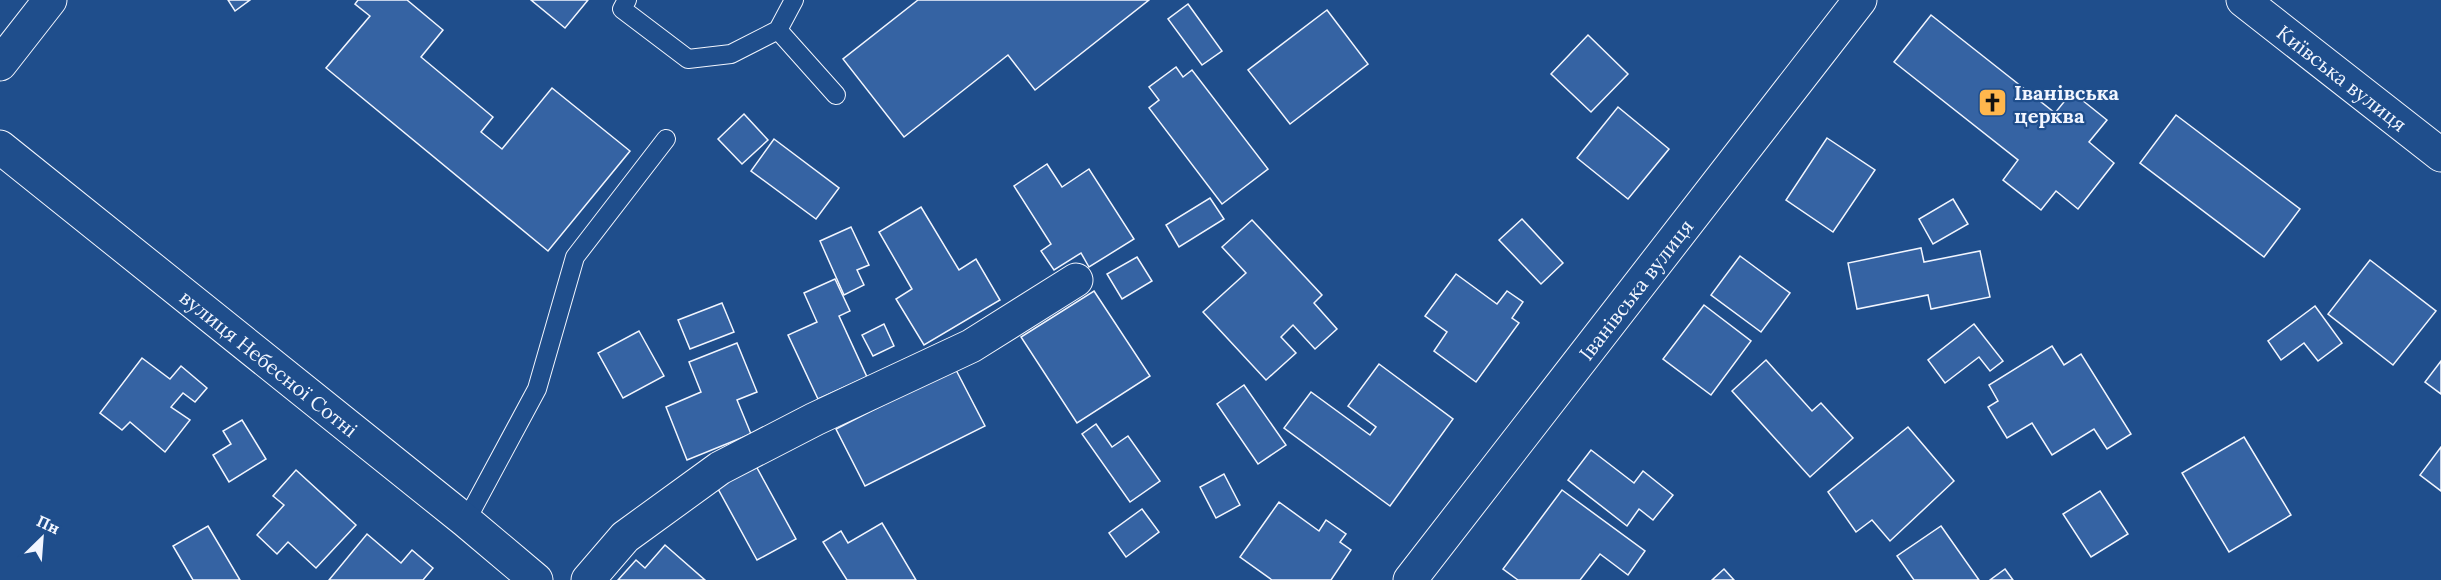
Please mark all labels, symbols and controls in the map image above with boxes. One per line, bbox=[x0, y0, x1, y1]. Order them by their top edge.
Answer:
street label: Київська вулиця bbox=[2272, 19, 2412, 136]
place label: Іванівська церква bbox=[2014, 80, 2120, 128]
church icon: Іванівська церква bbox=[1977, 87, 2009, 119]
street label: Іванівська вулиця bbox=[1573, 214, 1698, 365]
street label: вулиця Небесної Сотні bbox=[175, 284, 363, 442]
north arrow bbox=[12, 508, 72, 568]
text: Пн bbox=[34, 510, 63, 538]

